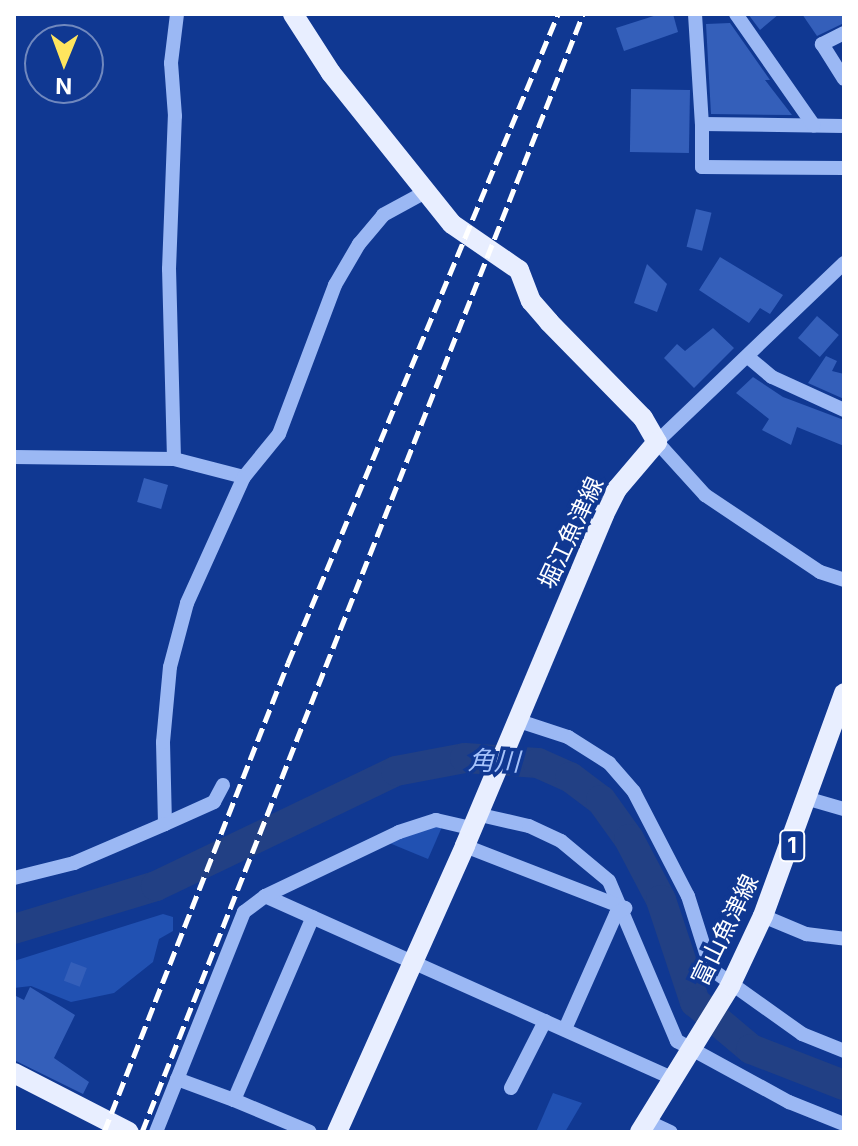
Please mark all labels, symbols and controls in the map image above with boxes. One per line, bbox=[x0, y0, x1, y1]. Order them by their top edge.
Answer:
north arrow bbox=[24, 24, 104, 104]
text: N bbox=[55, 73, 72, 99]
street label: 堀江魚津線 bbox=[533, 473, 609, 593]
water label: 角川 bbox=[467, 745, 521, 777]
road number: 1 bbox=[778, 828, 806, 864]
street label: 富山魚津線 bbox=[686, 870, 764, 990]

